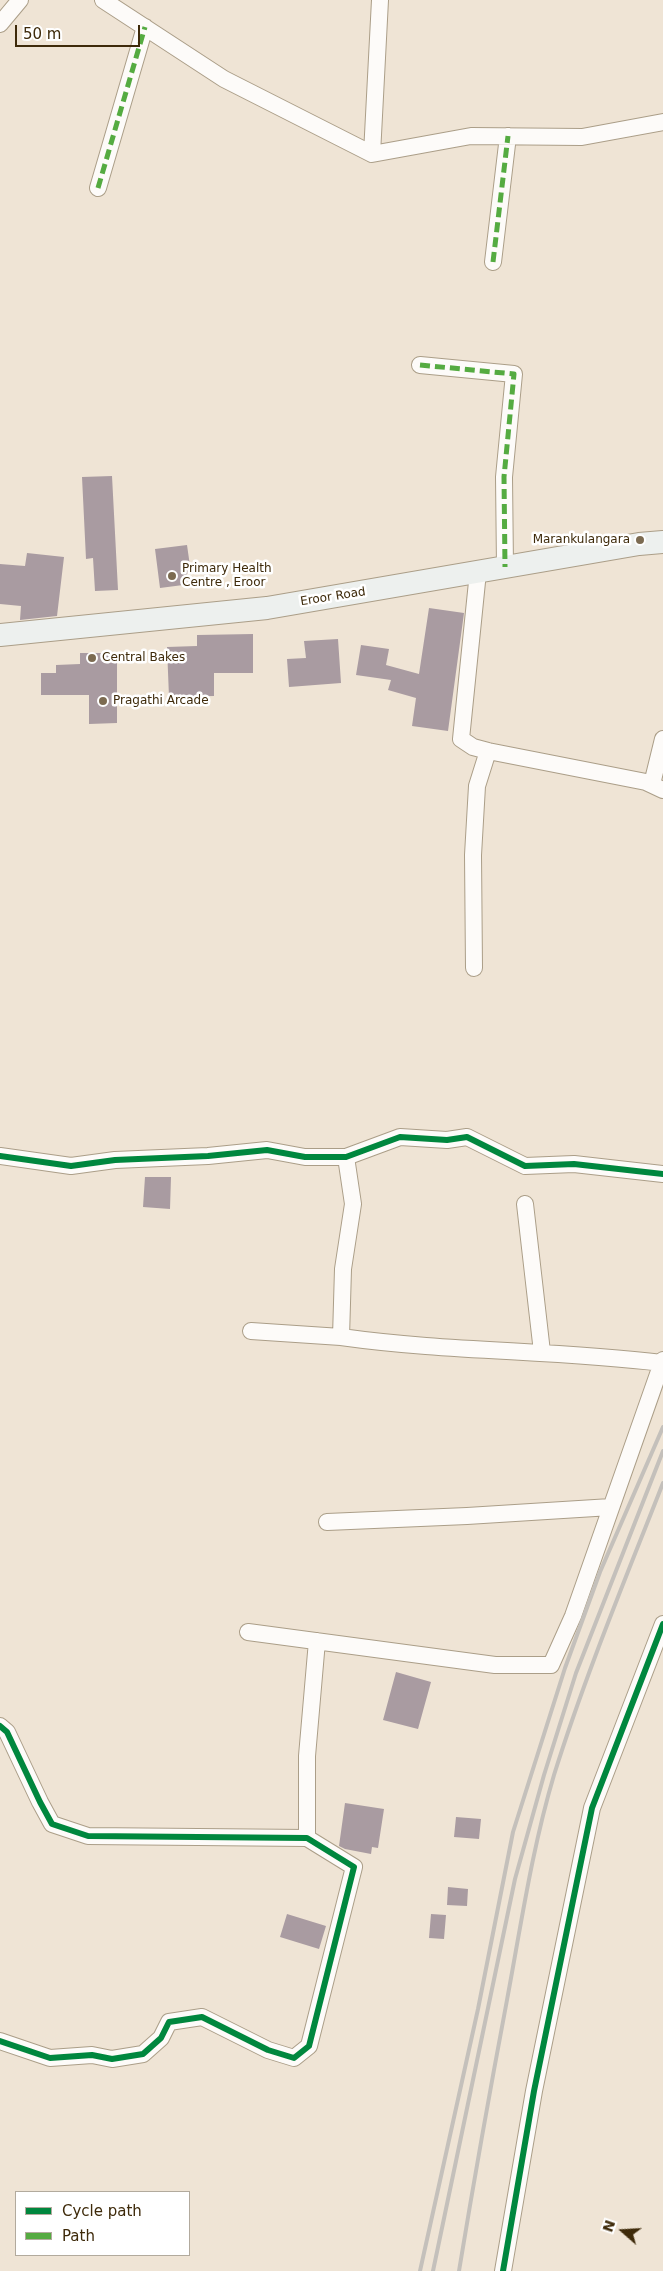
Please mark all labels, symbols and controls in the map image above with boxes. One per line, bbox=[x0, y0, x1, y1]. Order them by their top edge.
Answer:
scale bar bbox=[18, 15, 142, 47]
text: 50 m bbox=[23, 25, 61, 43]
place label: Marankulangara bbox=[533, 533, 630, 547]
marker: Marankulangara bbox=[634, 534, 646, 546]
place label: Primary Health Centre , Eroor bbox=[182, 562, 272, 590]
marker: Primary Health Centre , Eroor bbox=[166, 570, 178, 582]
street label: Eroor Road bbox=[299, 585, 367, 609]
place label: Central Bakes bbox=[102, 651, 185, 665]
marker: Central Bakes bbox=[86, 652, 98, 664]
place label: Pragathi Arcade bbox=[113, 694, 209, 708]
marker: Pragathi Arcade bbox=[97, 695, 109, 707]
legend bbox=[15, 2191, 190, 2256]
text: Cycle path bbox=[62, 2202, 142, 2220]
north arrow bbox=[598, 2206, 648, 2256]
text: N bbox=[599, 2218, 618, 2234]
text: Path bbox=[62, 2227, 95, 2245]

